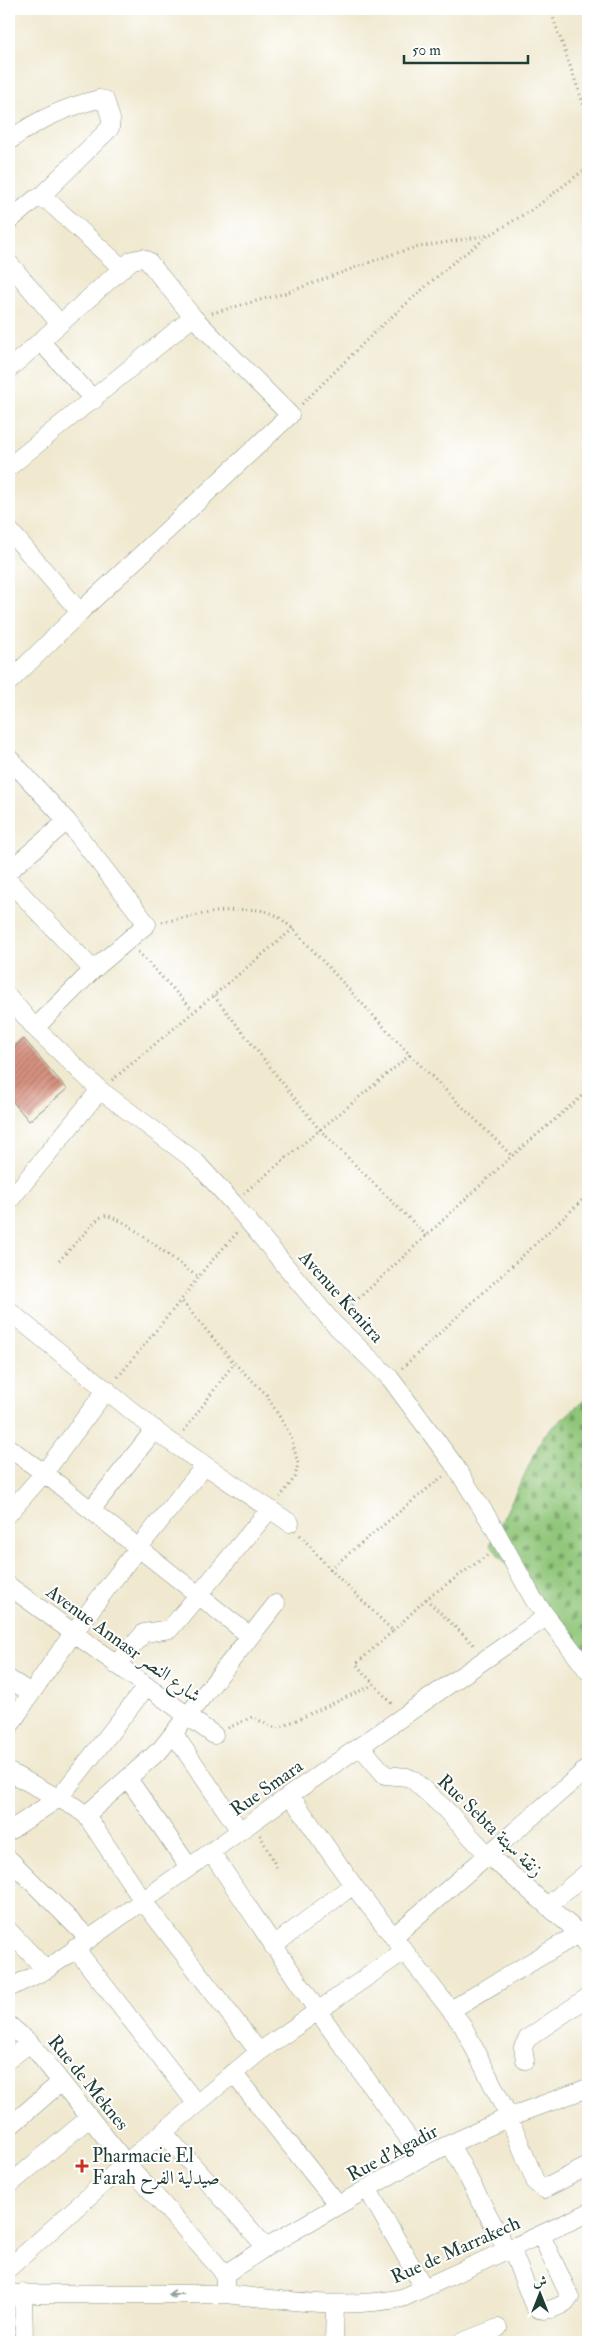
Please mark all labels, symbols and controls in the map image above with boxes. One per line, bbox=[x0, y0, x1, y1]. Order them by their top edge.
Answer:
scale bar bbox=[404, 32, 528, 64]
text: 50 m bbox=[412, 41, 441, 60]
street label: Avenue Kenitra bbox=[293, 1245, 389, 1348]
street label: Avenue Annasr شارع النصر bbox=[39, 1579, 205, 1710]
street label: Rue Smara bbox=[226, 1754, 308, 1822]
street label: Rue Sebta زنقة سبتة bbox=[432, 1769, 548, 1882]
street label: Rue de Meknes bbox=[42, 2030, 134, 2135]
street label: Rue d'Agadir bbox=[343, 2119, 442, 2187]
place label: Pharmacie El Farah صيدلية الفرح bbox=[92, 2144, 220, 2195]
marker: Pharmacie El Farah صيدلية الفرح bbox=[76, 2160, 88, 2172]
street label: Rue de Marrakech bbox=[387, 2211, 524, 2289]
north arrow bbox=[514, 2268, 564, 2318]
text: ش bbox=[533, 2273, 547, 2290]
one-way arrow bbox=[169, 2289, 185, 2299]

